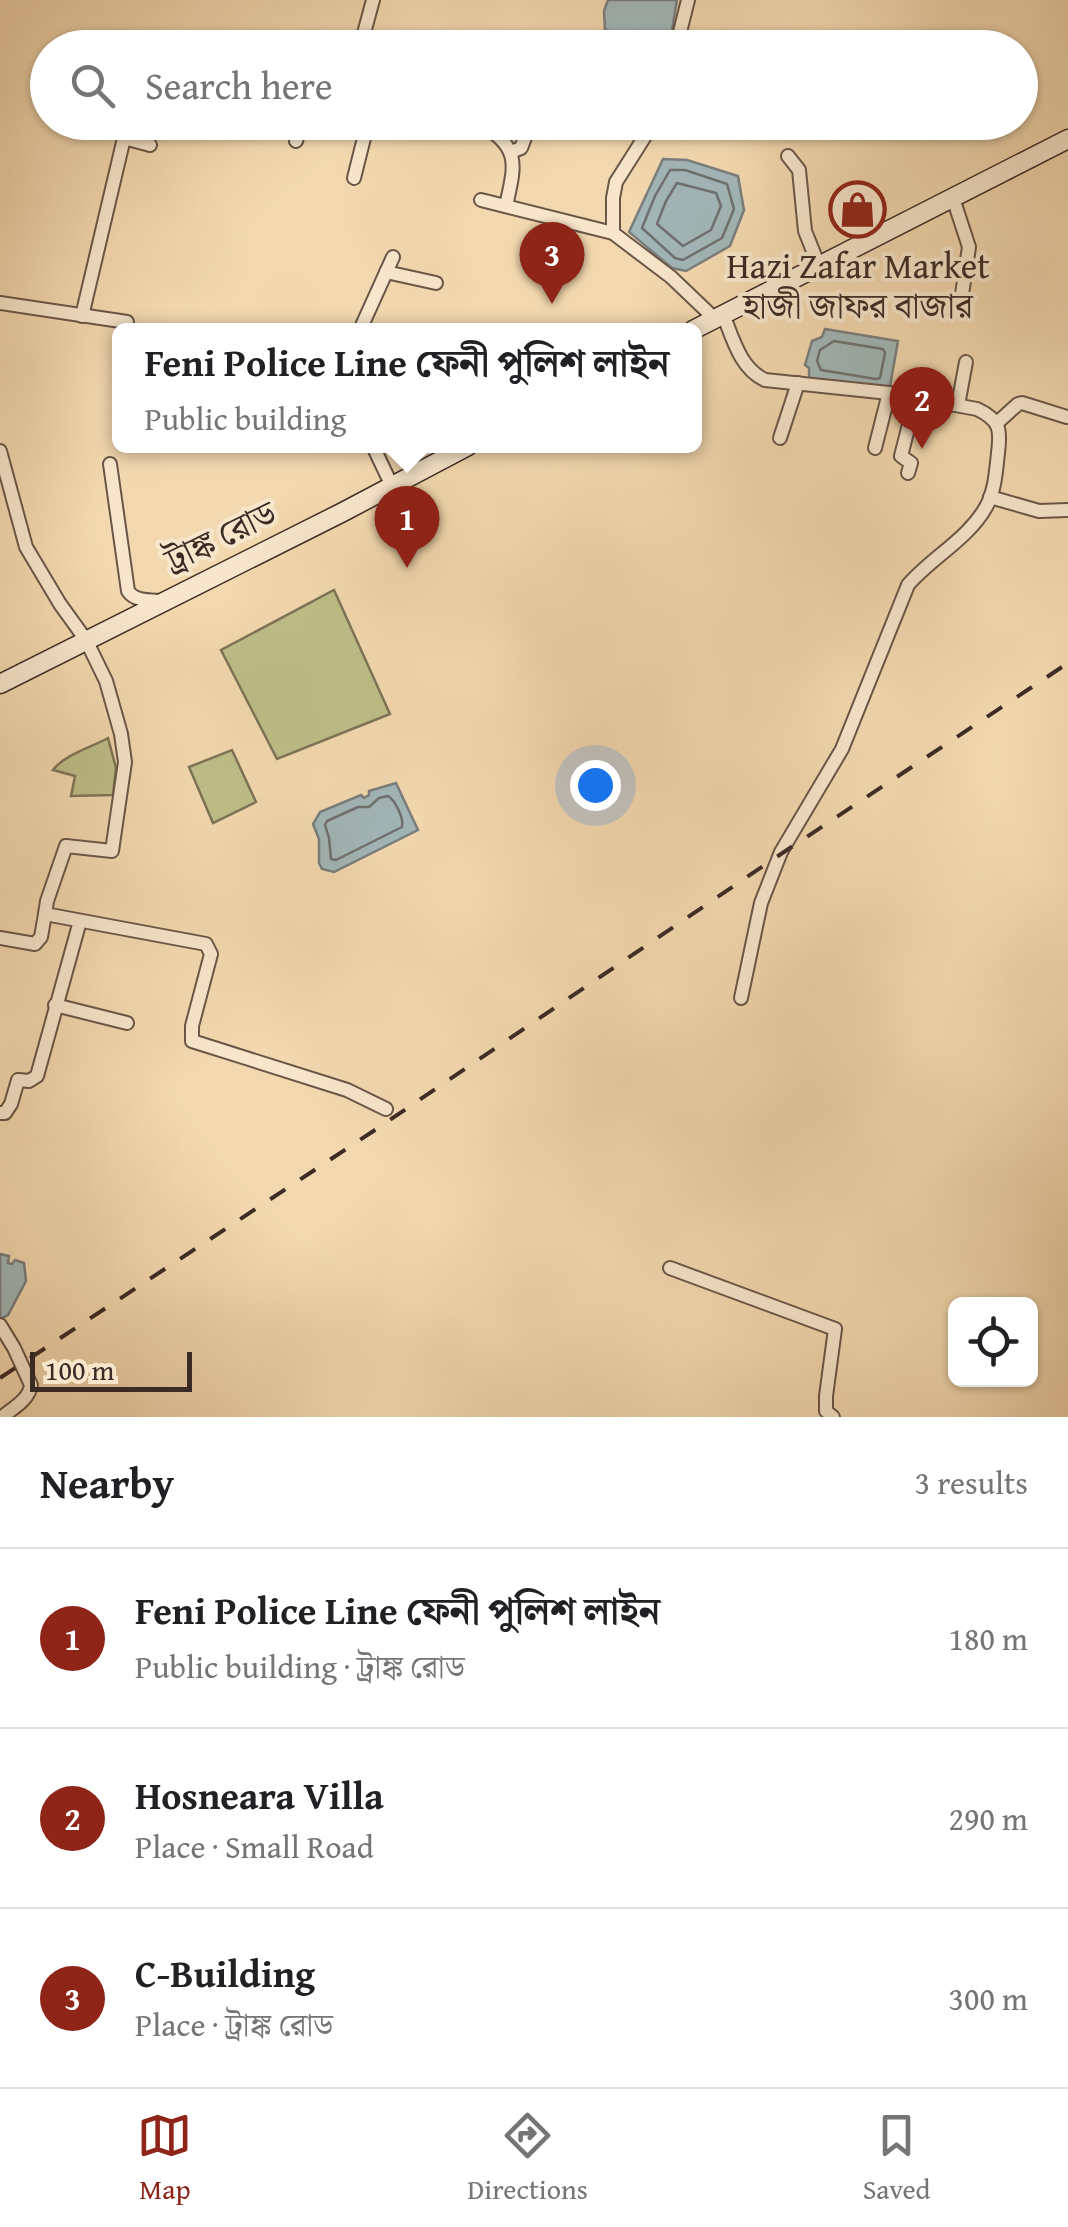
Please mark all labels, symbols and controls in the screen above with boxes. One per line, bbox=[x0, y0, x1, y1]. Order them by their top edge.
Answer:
search box bbox=[30, 30, 1038, 140]
text: Search here bbox=[145, 57, 333, 113]
icon: search bbox=[65, 58, 120, 113]
shop icon: Hazi Zafar Market হাজী জাফর বাজার bbox=[828, 179, 888, 239]
pin: 3 bbox=[520, 222, 584, 304]
place label: Hazi Zafar Market হাজী জাফর বাজার bbox=[726, 240, 990, 331]
popup bbox=[112, 323, 702, 453]
text: Feni Police Line ফেনী পুলিশ লাইন bbox=[144, 334, 670, 390]
pin: 2 bbox=[890, 366, 954, 449]
text: Public building bbox=[144, 395, 347, 442]
pin: 1 bbox=[374, 486, 440, 568]
street label: ট্রাঙ্ক রোড bbox=[154, 487, 286, 586]
your location bbox=[570, 760, 621, 811]
map controls bbox=[948, 1297, 1038, 1387]
button: locate bbox=[948, 1297, 1038, 1387]
scale bar bbox=[30, 1347, 192, 1392]
text: 100 m bbox=[45, 1349, 114, 1390]
text: Nearby bbox=[40, 1452, 174, 1513]
text: 3 results bbox=[915, 1459, 1028, 1506]
text: Feni Police Line ফেনী পুলিশ লাইন bbox=[135, 1582, 660, 1638]
text: 1 bbox=[64, 1615, 81, 1662]
text: 180 m bbox=[949, 1615, 1028, 1662]
text: Public building · ট্রাঙ্ক রোড bbox=[135, 1643, 465, 1690]
text: Hosneara Villa bbox=[135, 1767, 384, 1823]
text: 2 bbox=[64, 1795, 81, 1842]
text: 290 m bbox=[949, 1795, 1028, 1842]
text: Place · Small Road bbox=[135, 1823, 374, 1870]
text: C-Building bbox=[135, 1945, 315, 2001]
text: 3 bbox=[64, 1975, 81, 2022]
text: 300 m bbox=[949, 1975, 1028, 2022]
text: Place · ট্রাঙ্ক রোড bbox=[135, 2001, 333, 2048]
tab: Map bbox=[137, 2108, 192, 2209]
tab: Directions bbox=[467, 2108, 588, 2209]
tab: Saved bbox=[863, 2108, 931, 2209]

